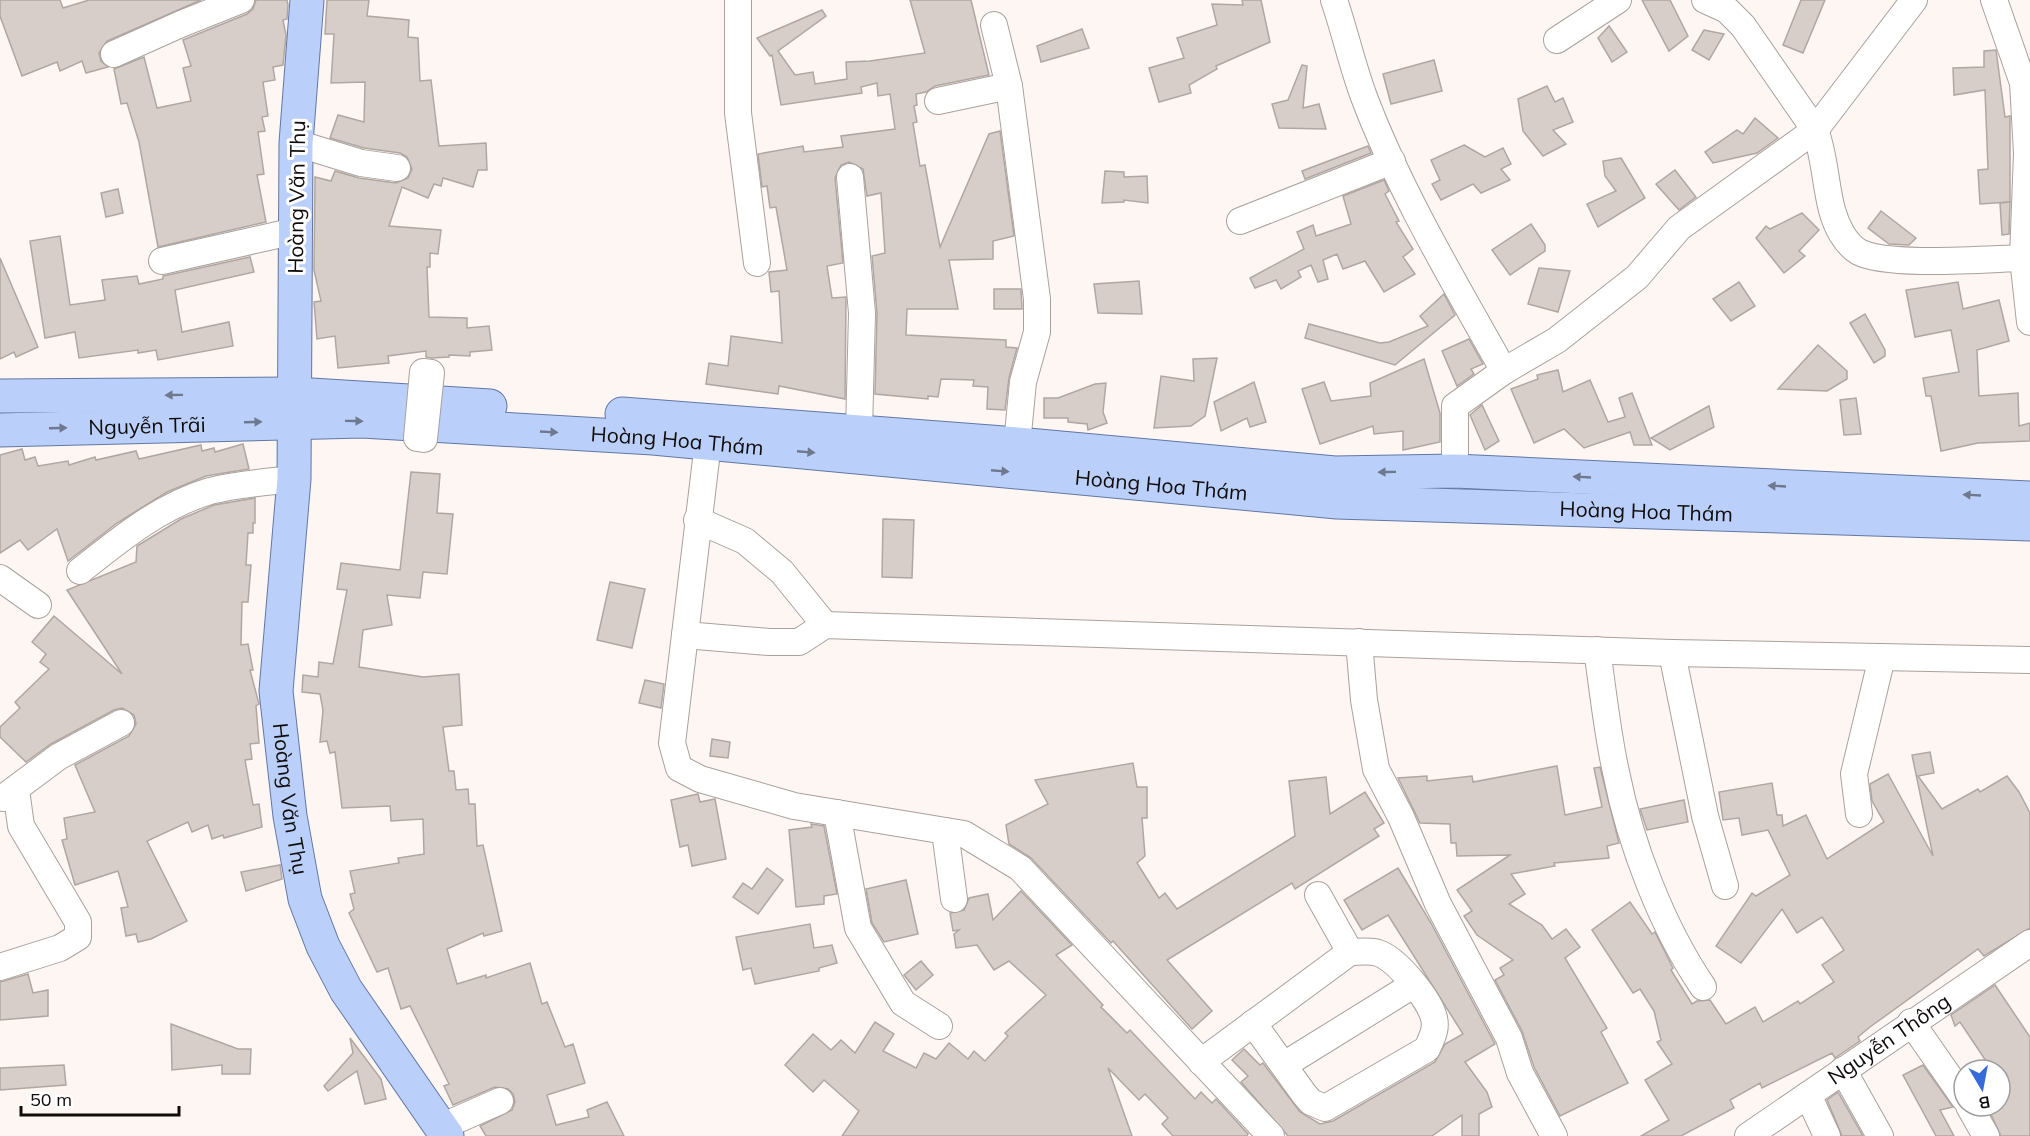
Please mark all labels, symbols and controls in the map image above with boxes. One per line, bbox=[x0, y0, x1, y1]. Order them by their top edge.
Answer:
street label: Hoàng Văn Thụ bbox=[282, 120, 310, 274]
one-way arrow bbox=[164, 390, 183, 400]
street label: Nguyễn Trãi bbox=[88, 411, 206, 440]
one-way arrow bbox=[344, 416, 363, 426]
one-way arrow bbox=[244, 417, 263, 427]
street label: Hoàng Hoa Thám bbox=[590, 420, 765, 460]
one-way arrow bbox=[49, 424, 68, 433]
one-way arrow bbox=[539, 427, 558, 437]
one-way arrow bbox=[796, 447, 815, 457]
street label: Hoàng Hoa Thám bbox=[1074, 464, 1249, 506]
one-way arrow bbox=[990, 466, 1009, 476]
one-way arrow bbox=[1378, 467, 1397, 477]
one-way arrow bbox=[1572, 472, 1591, 481]
one-way arrow bbox=[1767, 481, 1786, 490]
one-way arrow bbox=[1962, 491, 1981, 500]
street label: Hoàng Hoa Thám bbox=[1559, 495, 1733, 527]
street label: Hoàng Văn Thụ bbox=[268, 721, 314, 877]
street label: Nguyễn Thông bbox=[1822, 988, 1955, 1090]
north arrow bbox=[1952, 1058, 2012, 1118]
scale bar bbox=[21, 1079, 178, 1117]
text: 50 m bbox=[30, 1088, 72, 1111]
text: B bbox=[1977, 1092, 1992, 1114]

